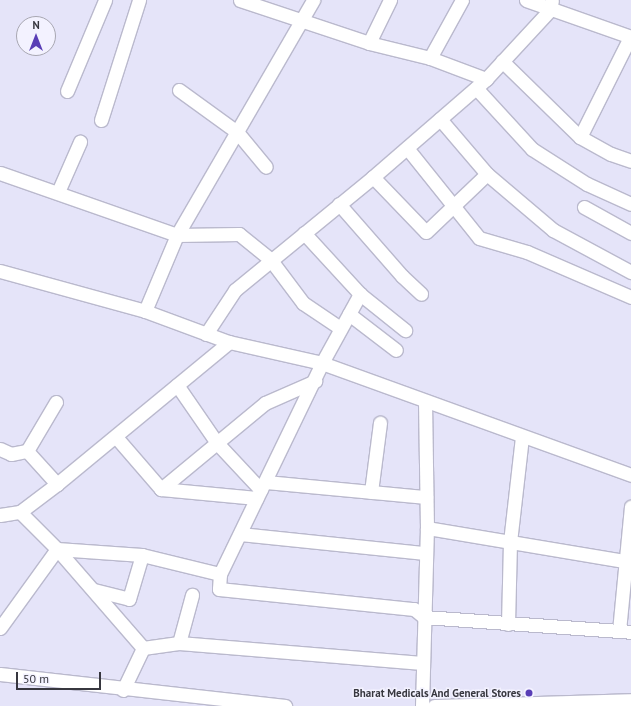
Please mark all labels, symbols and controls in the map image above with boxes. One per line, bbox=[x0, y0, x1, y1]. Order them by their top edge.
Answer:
north arrow bbox=[16, 16, 56, 56]
text: N bbox=[32, 18, 40, 32]
scale bar bbox=[18, 664, 103, 690]
text: 50 m bbox=[23, 671, 49, 686]
place label: Bharat Medicals And General Stores bbox=[353, 686, 521, 700]
marker: Bharat Medicals And General Stores bbox=[524, 688, 534, 698]

